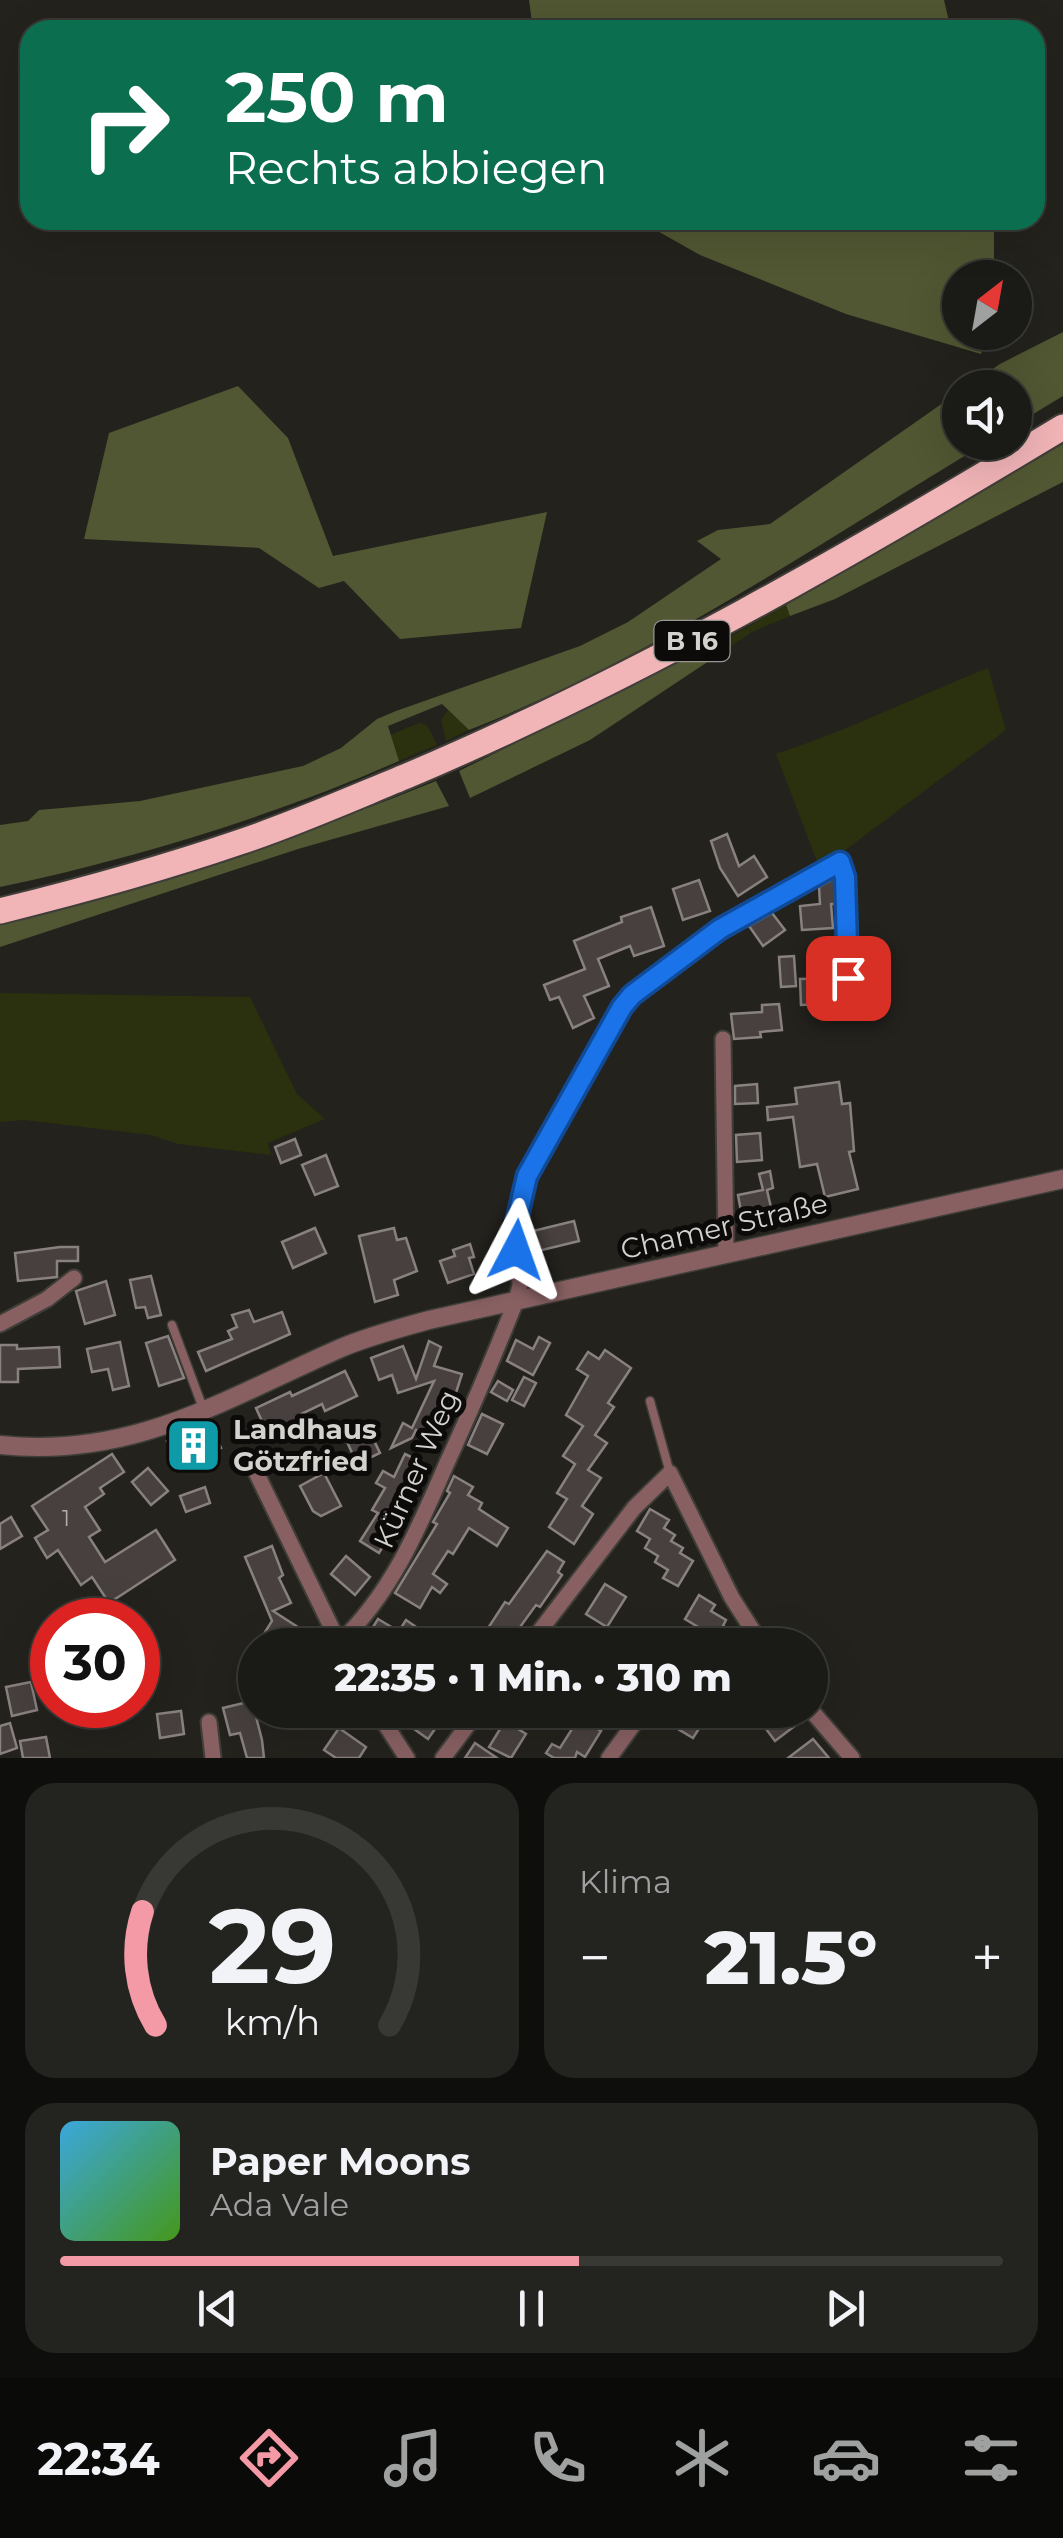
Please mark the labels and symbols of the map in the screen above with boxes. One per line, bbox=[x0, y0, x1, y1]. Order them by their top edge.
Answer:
north arrow bbox=[942, 260, 1032, 350]
road number: B 16 bbox=[654, 621, 730, 661]
pin bbox=[806, 936, 891, 1021]
street label: Chamer Straße bbox=[617, 1186, 831, 1266]
position arrow bbox=[464, 1198, 568, 1302]
street label: Kürner Weg bbox=[366, 1385, 466, 1553]
place label: Landhaus Götzfried bbox=[233, 1412, 377, 1478]
building icon: Landhaus Götzfried bbox=[164, 1415, 224, 1475]
house number: 1 bbox=[62, 1505, 70, 1532]
speed limit sign: 30 bbox=[30, 1598, 160, 1728]

